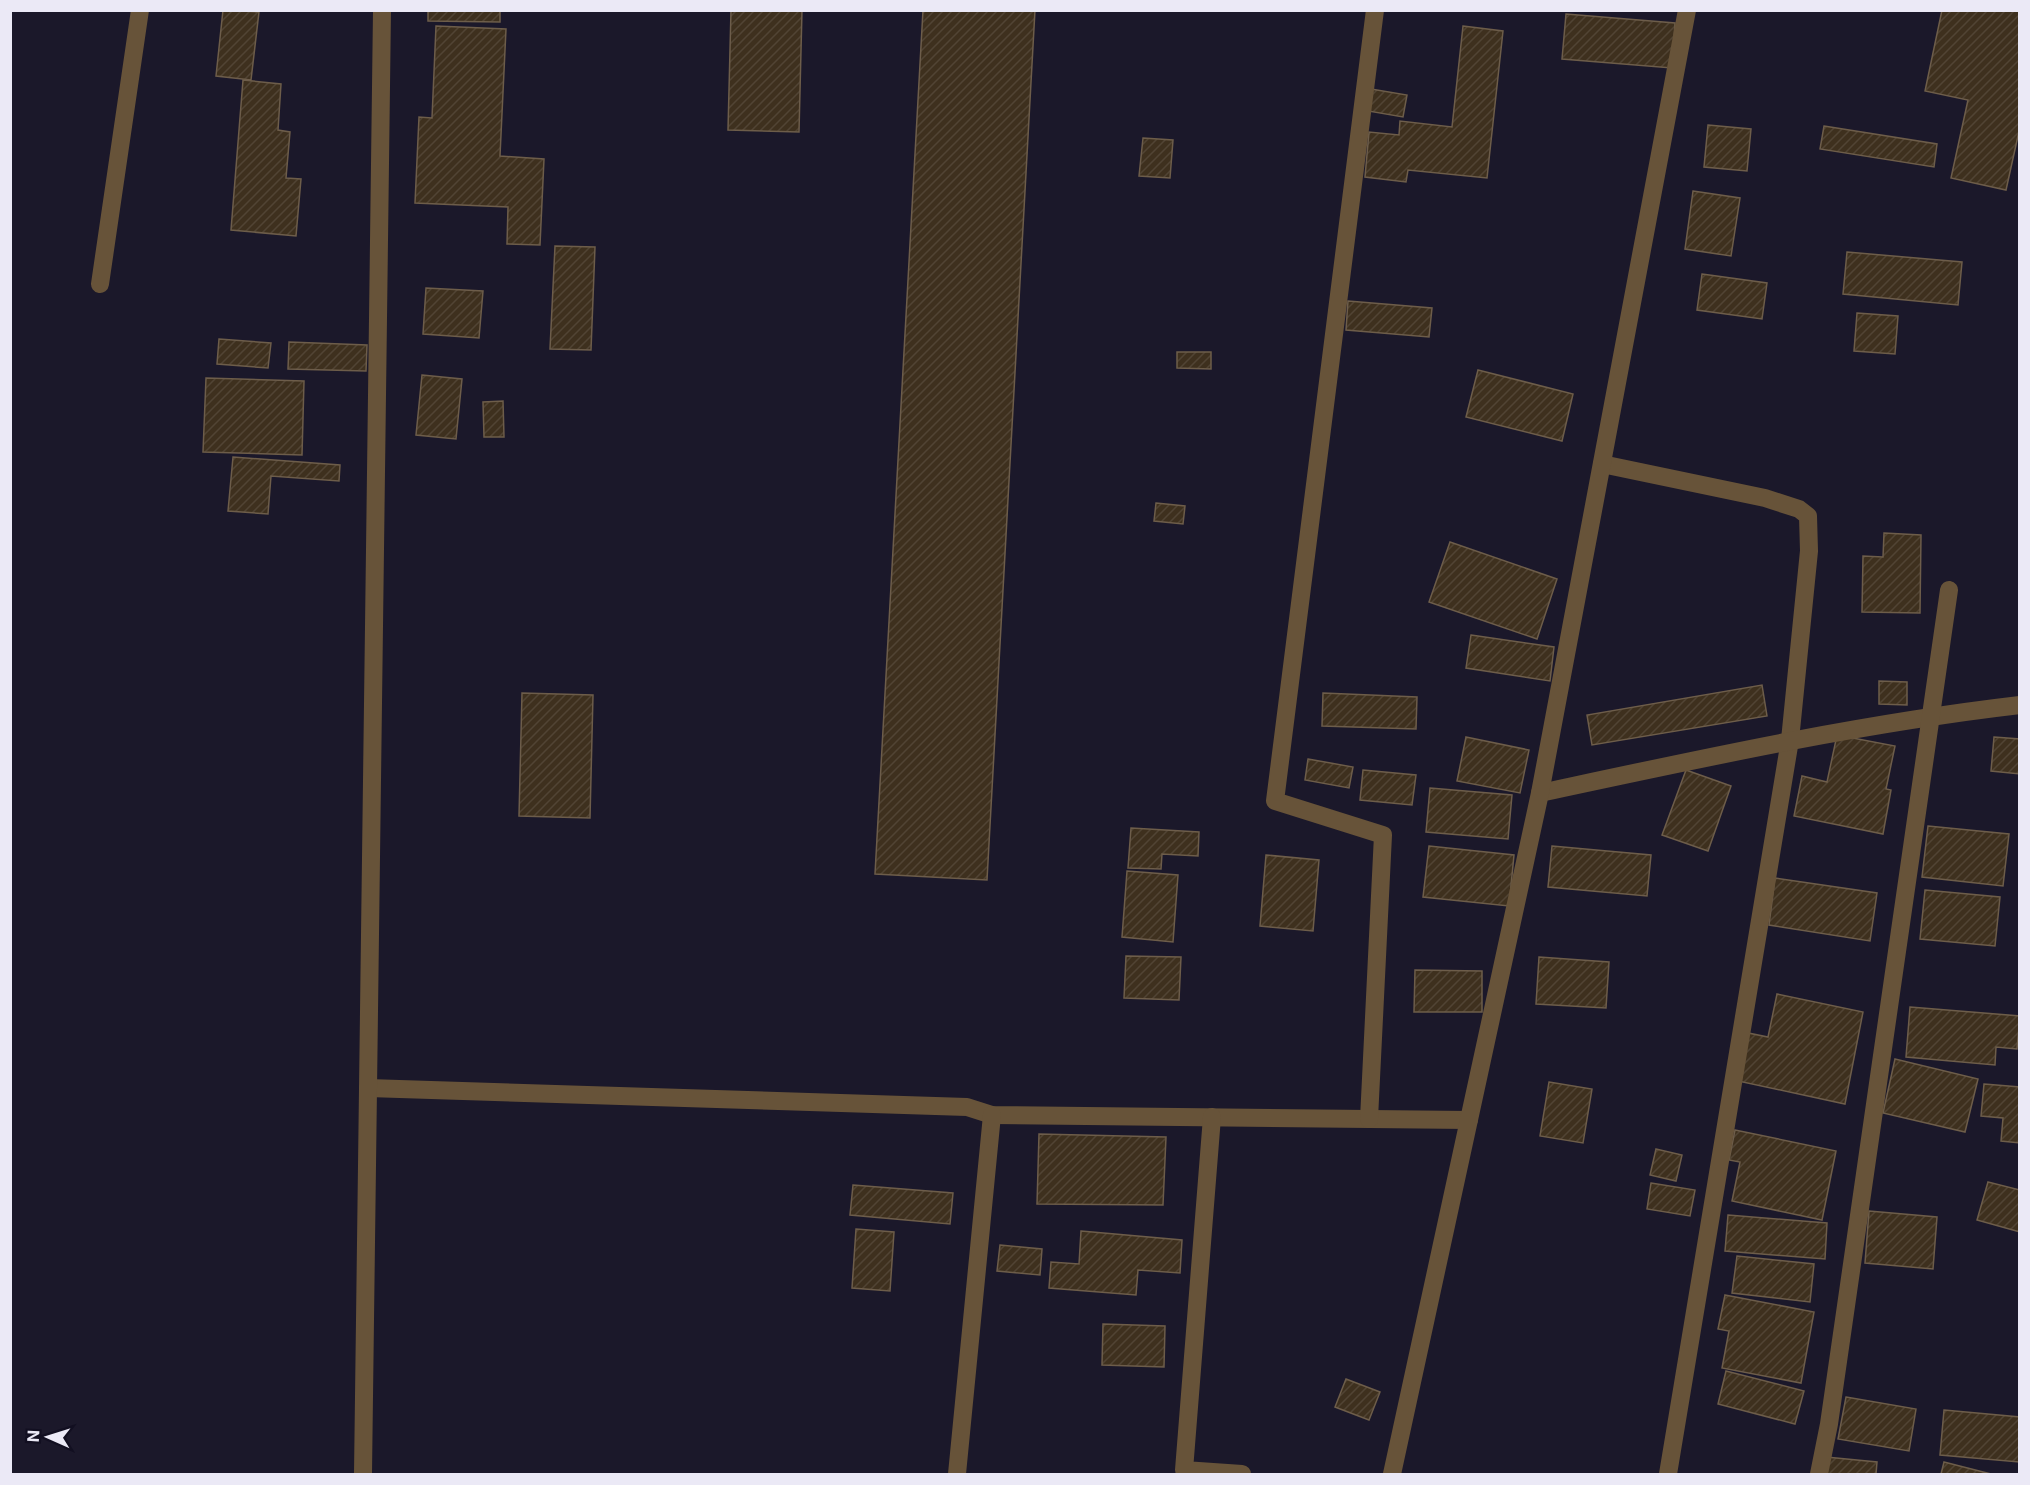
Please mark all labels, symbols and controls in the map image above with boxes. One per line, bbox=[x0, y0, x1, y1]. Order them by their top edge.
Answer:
north arrow bbox=[18, 1407, 78, 1467]
text: N bbox=[23, 1430, 43, 1443]

